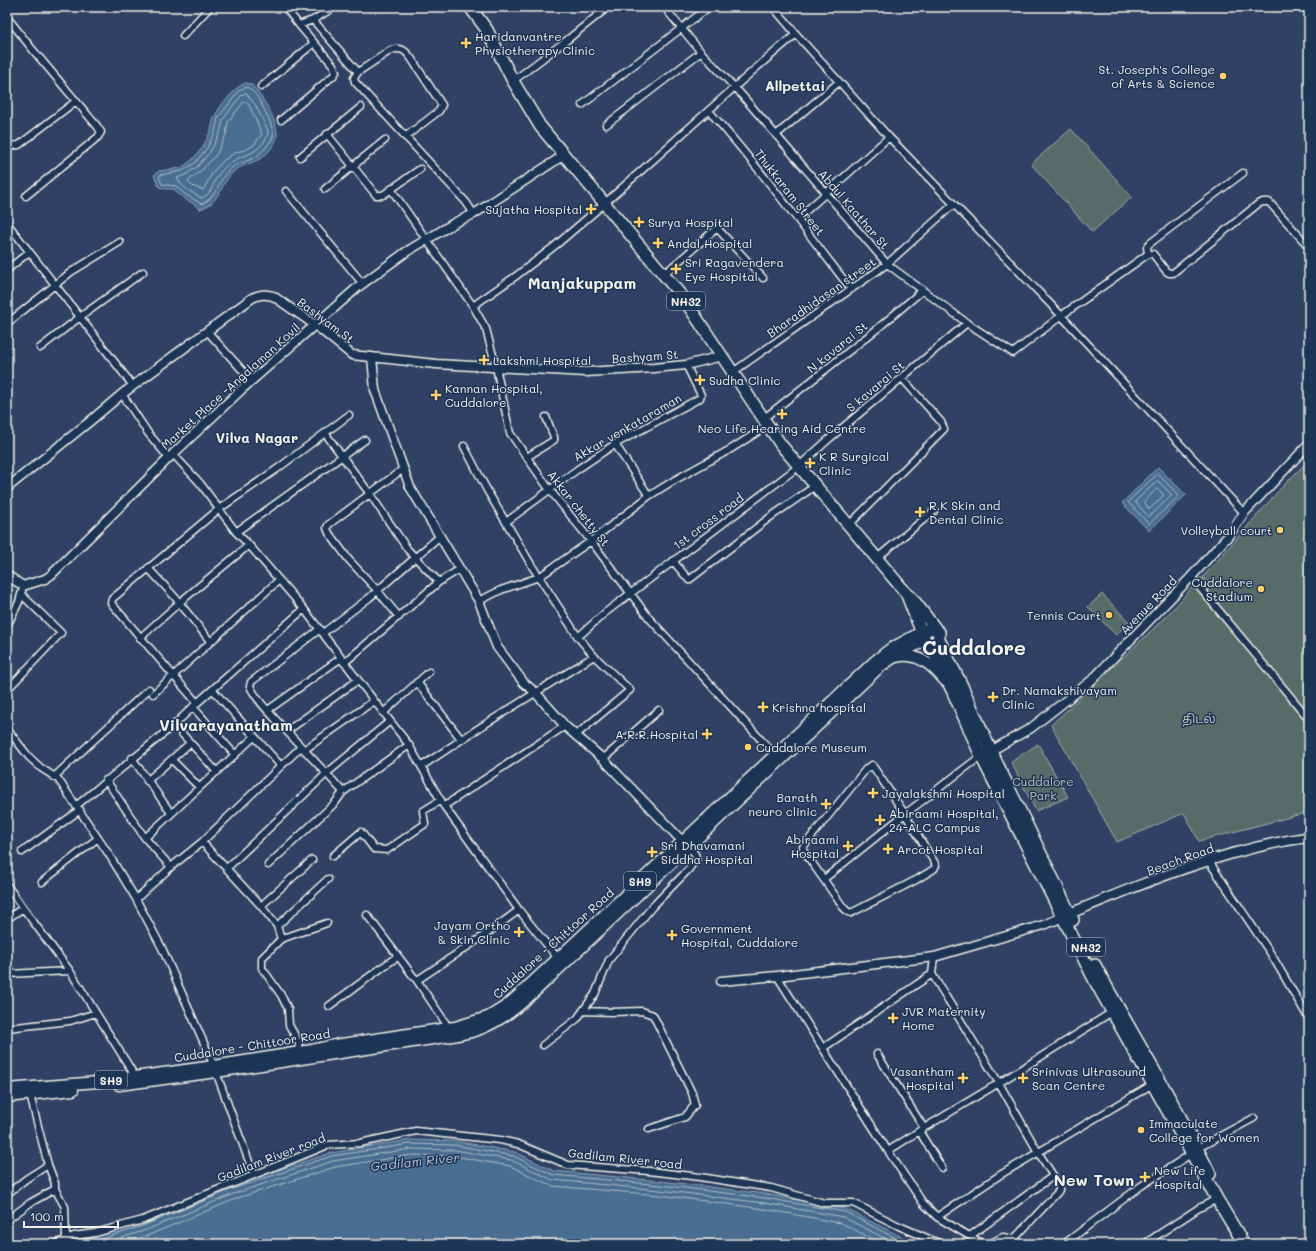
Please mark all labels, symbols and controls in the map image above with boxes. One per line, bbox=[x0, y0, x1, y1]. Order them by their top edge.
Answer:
place label: Haridanvantre Physiotherapy Clinic bbox=[475, 28, 595, 58]
marker: Haridanvantre Physiotherapy Clinic bbox=[460, 37, 472, 49]
place label: St. Joseph's College of Arts & Science bbox=[1099, 61, 1215, 91]
marker: St. Joseph's College of Arts & Science bbox=[1218, 71, 1228, 81]
district label: Allpettai bbox=[765, 76, 825, 95]
street label: Thukkaram Street bbox=[751, 146, 829, 238]
street label: Abdul Kaathar St bbox=[815, 166, 893, 252]
place label: Sujatha Hospital bbox=[485, 201, 582, 217]
marker: Sujatha Hospital bbox=[585, 203, 597, 215]
place label: Surya Hospital bbox=[648, 214, 733, 230]
marker: Surya Hospital bbox=[633, 216, 645, 228]
place label: Andal Hospital bbox=[667, 235, 752, 251]
marker: Andal Hospital bbox=[652, 237, 664, 249]
street label: Bharadhidasan street bbox=[763, 253, 879, 341]
place label: Sri Ragavendera Eye Hospital bbox=[685, 254, 784, 284]
marker: Sri Ragavendera Eye Hospital bbox=[670, 263, 682, 275]
district label: Manjakuppam bbox=[528, 272, 636, 293]
road number: NH32 bbox=[667, 292, 705, 310]
street label: Bashyam St bbox=[295, 294, 357, 346]
street label: N kavarai St bbox=[803, 318, 871, 376]
street label: Market Place -Angalaman Kovil bbox=[157, 319, 303, 453]
street label: Bashyam St bbox=[611, 346, 679, 366]
place label: Lakshmi Hospital bbox=[493, 352, 591, 368]
marker: Lakshmi Hospital bbox=[478, 354, 490, 366]
street label: S kavarai St bbox=[843, 357, 907, 415]
place label: Sudha Clinic bbox=[709, 372, 781, 388]
marker: Sudha Clinic bbox=[694, 374, 706, 386]
place label: Kannan Hospital, Cuddalore bbox=[445, 380, 543, 410]
marker: Kannan Hospital, Cuddalore bbox=[430, 389, 442, 401]
street label: Akkar venkataraman bbox=[570, 389, 684, 465]
marker: Neo Life Hearing Aid Centre bbox=[776, 408, 788, 420]
place label: Neo Life Hearing Aid Centre bbox=[698, 420, 866, 436]
district label: Vilva Nagar bbox=[216, 428, 298, 447]
place label: K R Surgical Clinic bbox=[819, 448, 889, 478]
marker: K R Surgical Clinic bbox=[804, 457, 816, 469]
street label: Akkar chetty St bbox=[544, 467, 614, 549]
street label: 1st cross road bbox=[670, 489, 747, 553]
place label: R.K Skin and Dental Clinic bbox=[929, 497, 1004, 527]
marker: R.K Skin and Dental Clinic bbox=[914, 506, 926, 518]
place label: Volleyball court bbox=[1180, 522, 1272, 538]
marker: Volleyball court bbox=[1275, 525, 1285, 535]
street label: Avenue Road bbox=[1116, 572, 1180, 638]
place label: Cuddalore Stadium bbox=[1192, 574, 1253, 604]
marker: Cuddalore Stadium bbox=[1256, 584, 1266, 594]
place label: Tennis Court bbox=[1027, 607, 1101, 623]
marker: Tennis Court bbox=[1104, 610, 1114, 620]
district label: Cuddalore bbox=[922, 634, 1026, 660]
place label: Dr. Namakshivayam Clinic bbox=[1002, 682, 1117, 712]
marker: Dr. Namakshivayam Clinic bbox=[987, 691, 999, 703]
place label: Krishna hospital bbox=[772, 699, 866, 715]
marker: Krishna hospital bbox=[757, 701, 769, 713]
park label: திடல் bbox=[1182, 710, 1216, 727]
district label: Vilvarayanatham bbox=[159, 714, 293, 735]
place label: A.R.R.Hospital bbox=[615, 726, 698, 742]
marker: A.R.R.Hospital bbox=[701, 728, 713, 740]
place label: Cuddalore Museum bbox=[756, 739, 867, 755]
marker: Cuddalore Museum bbox=[743, 742, 753, 752]
park label: Cuddalore Park bbox=[1012, 773, 1074, 803]
place label: Jayalakshmi Hospital bbox=[882, 785, 1005, 801]
marker: Jayalakshmi Hospital bbox=[867, 787, 879, 799]
place label: Barath neuro clinic bbox=[748, 789, 817, 819]
marker: Barath neuro clinic bbox=[820, 798, 832, 810]
place label: Abiraami Hospital, 24-ALC Campus bbox=[889, 805, 999, 835]
marker: Abiraami Hospital, 24-ALC Campus bbox=[874, 814, 886, 826]
place label: Abiraami Hospital bbox=[785, 831, 839, 861]
place label: Sri Dhavamani Siddha Hospital bbox=[661, 837, 753, 867]
street label: Beach Road bbox=[1144, 839, 1216, 878]
marker: Abiraami Hospital bbox=[842, 840, 854, 852]
place label: Arcot Hospital bbox=[897, 841, 983, 857]
marker: Arcot Hospital bbox=[882, 843, 894, 855]
marker: Sri Dhavamani Siddha Hospital bbox=[646, 846, 658, 858]
road number: SH9 bbox=[624, 872, 656, 890]
street label: Cuddalore - Chittoor Road bbox=[489, 884, 617, 1002]
place label: Jayam Ortho & Skin Clinic bbox=[434, 917, 510, 947]
place label: Government Hospital, Cuddalore bbox=[681, 920, 798, 950]
marker: Jayam Ortho & Skin Clinic bbox=[513, 926, 525, 938]
marker: Government Hospital, Cuddalore bbox=[666, 929, 678, 941]
road number: NH32 bbox=[1067, 938, 1105, 956]
place label: JVR Maternity Home bbox=[902, 1003, 985, 1033]
marker: JVR Maternity Home bbox=[887, 1012, 899, 1024]
street label: Cuddalore - Chittoor Road bbox=[173, 1025, 332, 1065]
place label: Vasantham Hospital bbox=[890, 1063, 954, 1093]
place label: Srinivas Ultrasound Scan Centre bbox=[1032, 1063, 1146, 1093]
road number: SH9 bbox=[95, 1071, 127, 1089]
marker: Vasantham Hospital bbox=[957, 1072, 969, 1084]
marker: Srinivas Ultrasound Scan Centre bbox=[1017, 1072, 1029, 1084]
place label: Immaculate College for Women bbox=[1149, 1115, 1259, 1145]
marker: Immaculate College for Women bbox=[1136, 1125, 1146, 1135]
street label: Gadilam River road bbox=[215, 1129, 328, 1185]
street label: Gadilam River road bbox=[567, 1144, 683, 1172]
water label: Gadilam River bbox=[370, 1148, 461, 1174]
place label: New Life Hospital bbox=[1154, 1162, 1206, 1192]
district label: New Town bbox=[1054, 1169, 1134, 1190]
marker: New Life Hospital bbox=[1139, 1171, 1151, 1183]
scale bar bbox=[24, 1203, 118, 1229]
text: 100 m bbox=[30, 1208, 64, 1224]

